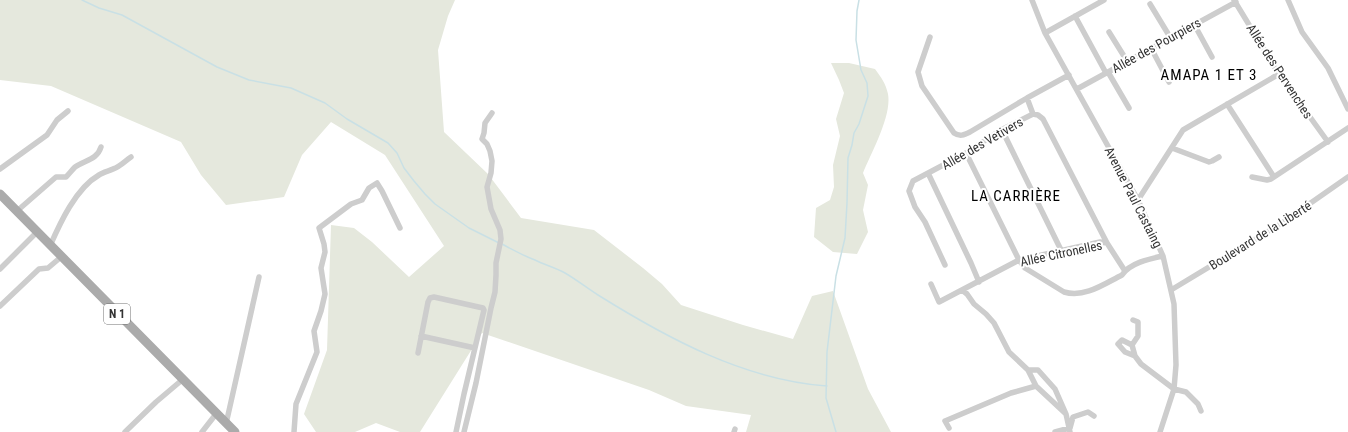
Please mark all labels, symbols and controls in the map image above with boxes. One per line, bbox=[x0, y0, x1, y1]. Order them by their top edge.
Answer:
street label: Allée des Pourpiers bbox=[1109, 15, 1203, 76]
street label: Allée des Pervenches bbox=[1243, 21, 1316, 121]
district label: AMAPA 1 ET 3 bbox=[1161, 66, 1257, 84]
street label: Allée des Vetivers bbox=[939, 114, 1026, 173]
street label: Avenue Paul Castaing bbox=[1102, 144, 1166, 250]
district label: LA CARRIÈRE bbox=[971, 187, 1061, 205]
street label: Boulevard de la Liberté bbox=[1206, 198, 1314, 273]
street label: Allée Citronelles bbox=[1019, 237, 1104, 270]
road number: N 1 bbox=[104, 304, 130, 324]

